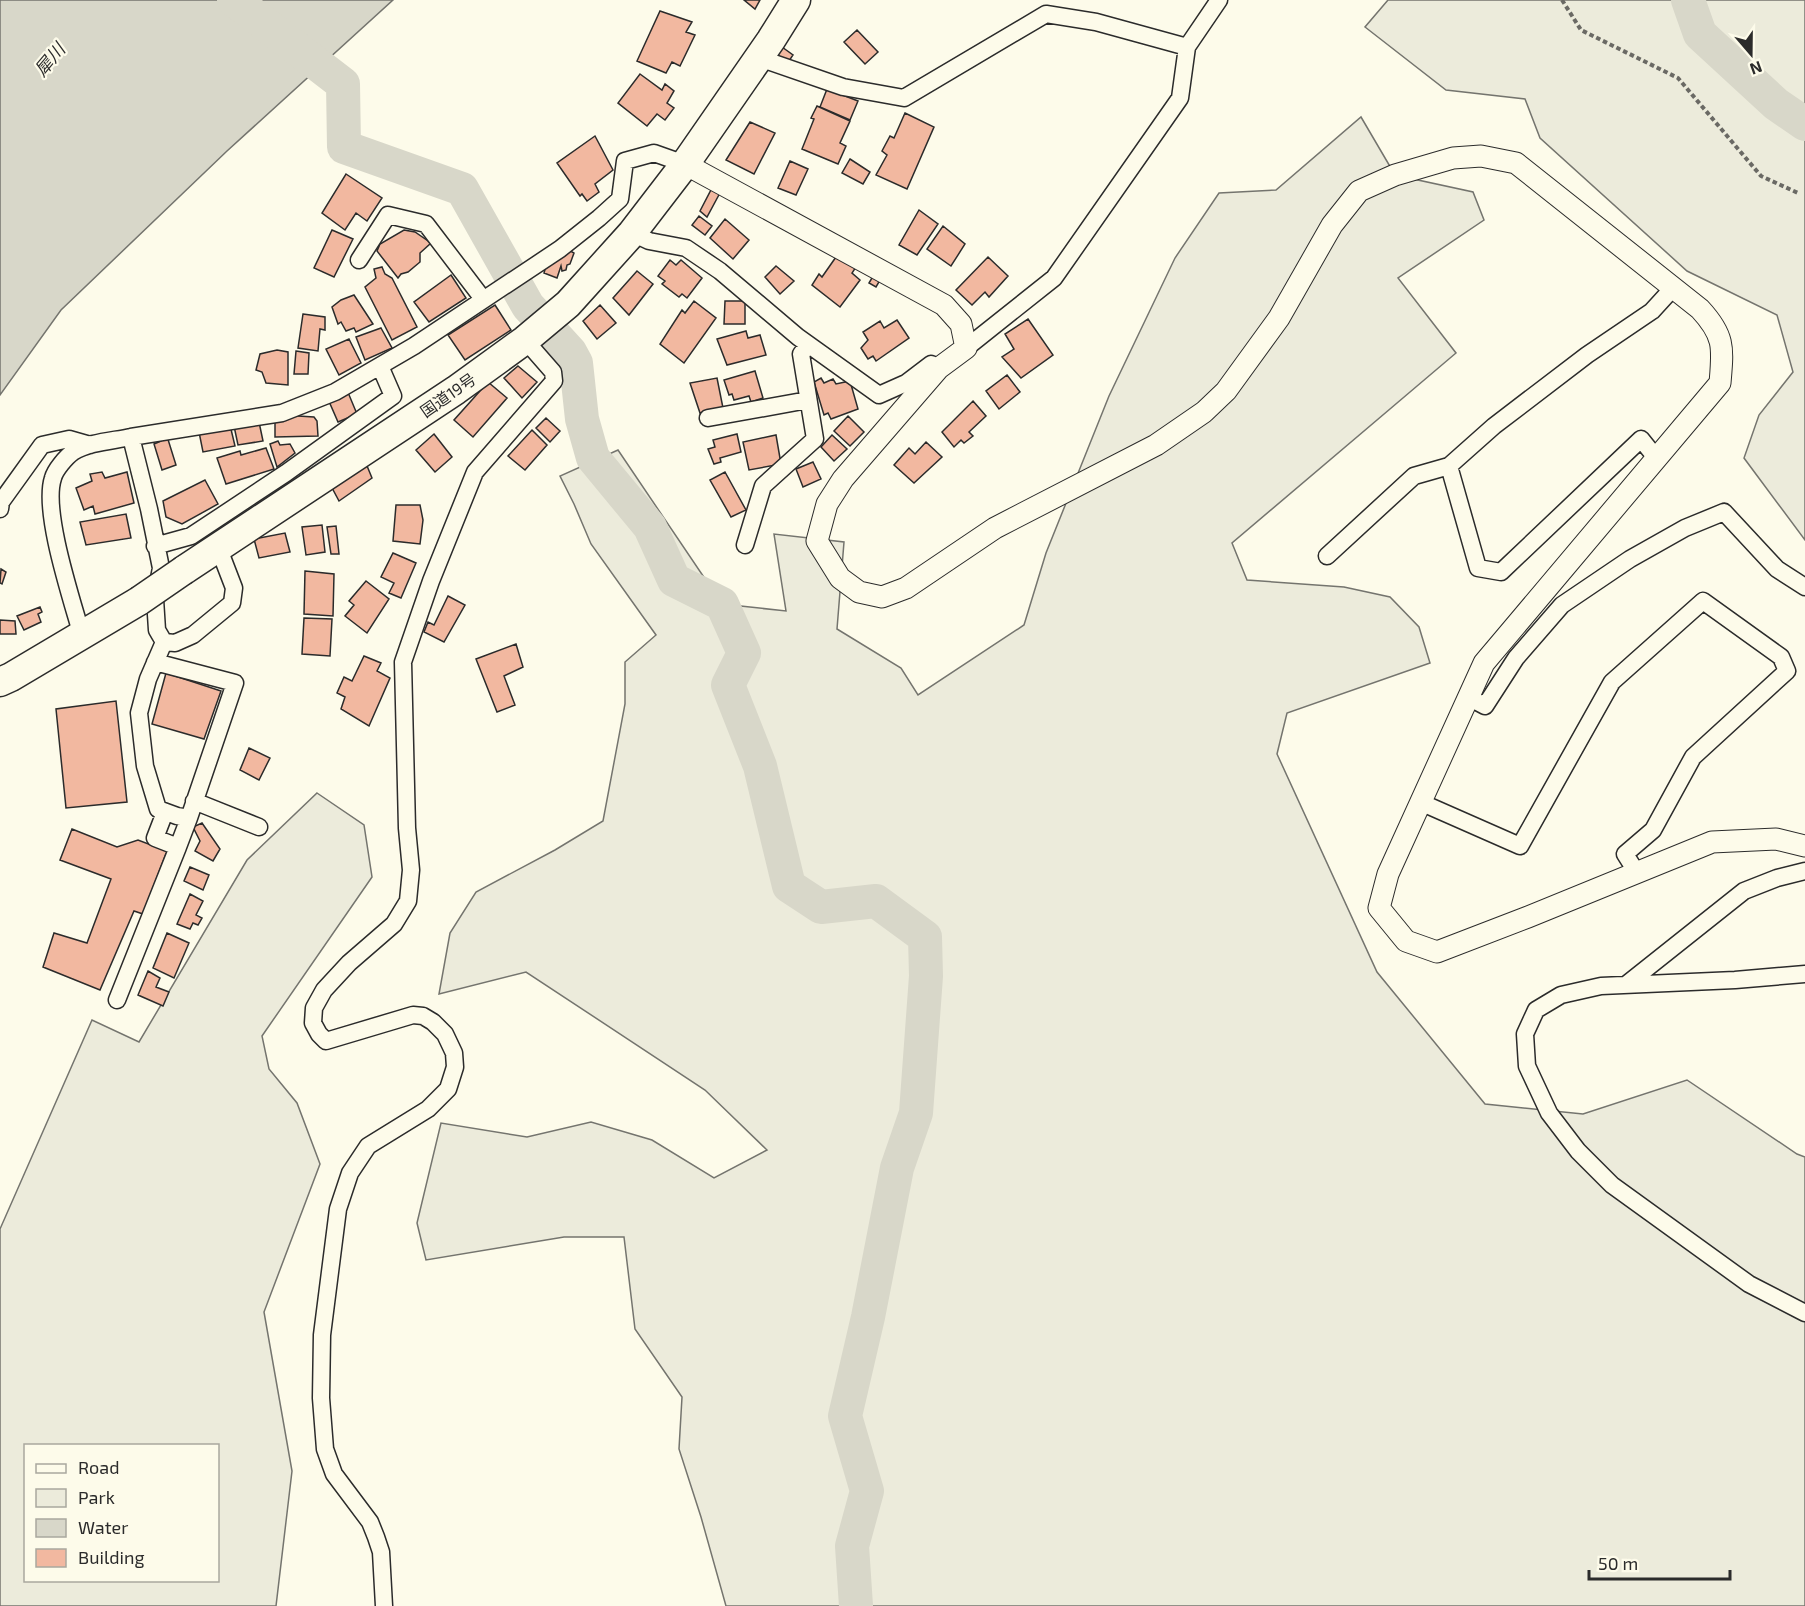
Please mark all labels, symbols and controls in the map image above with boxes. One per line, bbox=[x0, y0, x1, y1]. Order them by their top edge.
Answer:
north arrow bbox=[1721, 24, 1781, 84]
water label: 犀川 bbox=[29, 37, 71, 80]
text: N bbox=[1748, 58, 1765, 79]
street label: 国道19号 bbox=[416, 369, 479, 421]
legend bbox=[24, 1444, 219, 1582]
text: Road bbox=[78, 1456, 119, 1478]
text: Park bbox=[78, 1486, 115, 1508]
text: Water bbox=[78, 1516, 128, 1538]
scale bar bbox=[1589, 1543, 1730, 1581]
text: Building bbox=[78, 1546, 145, 1568]
text: 50 m bbox=[1598, 1552, 1638, 1574]

